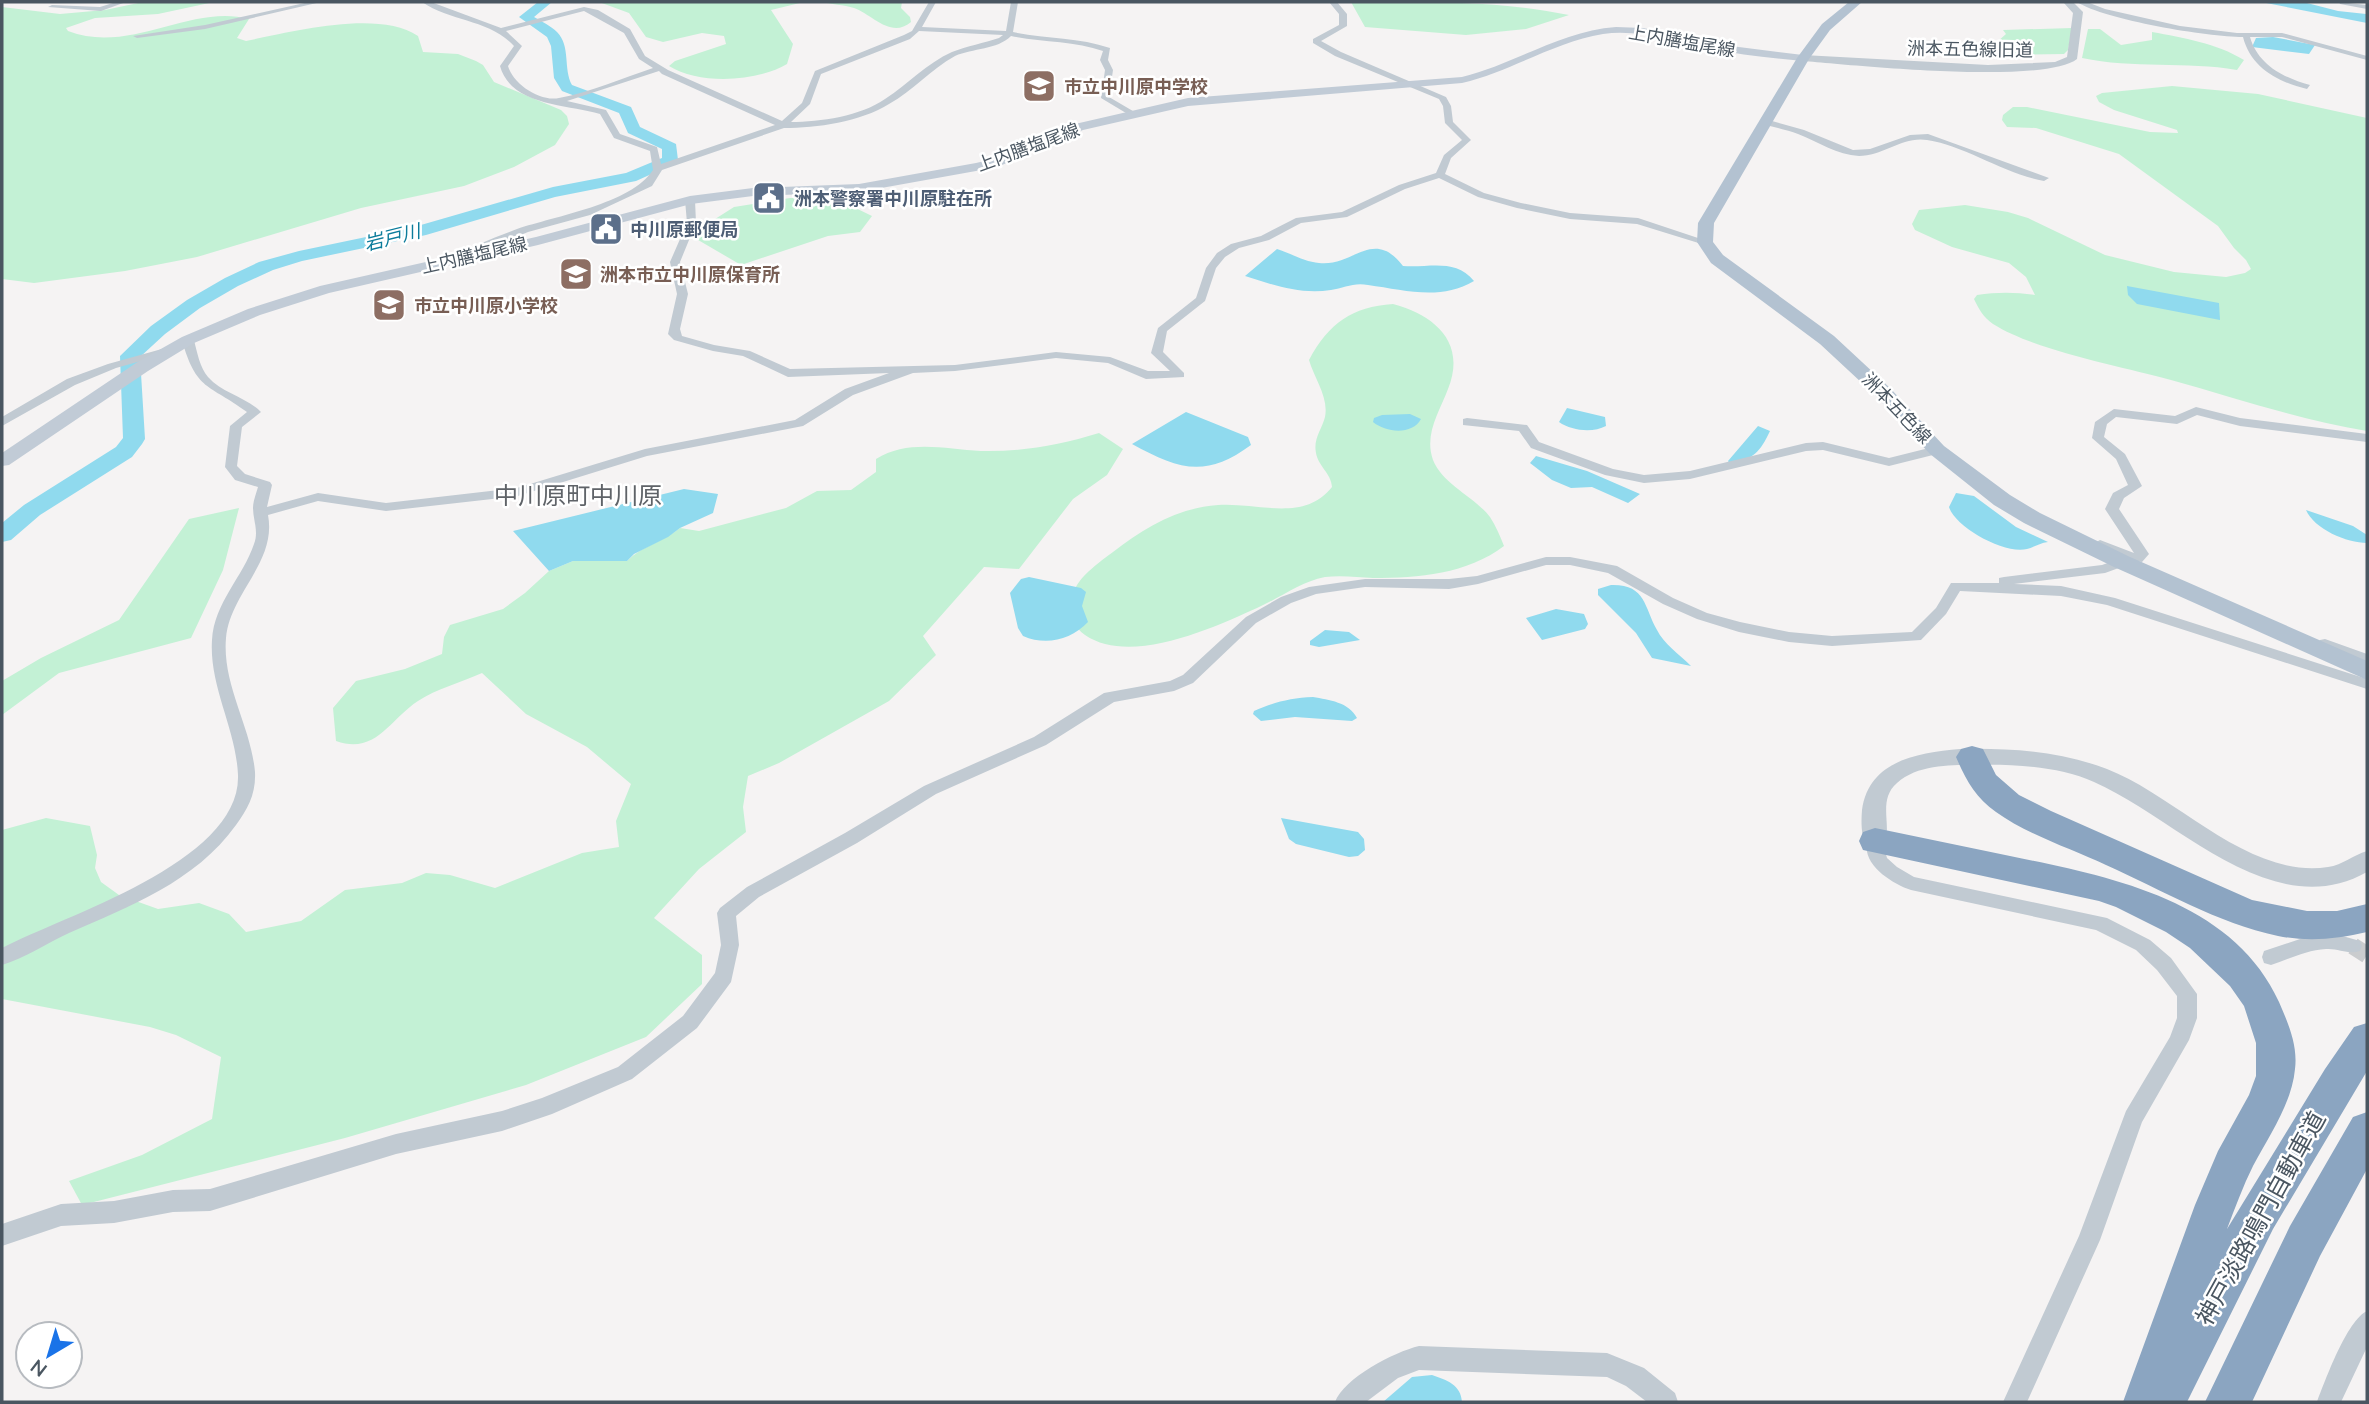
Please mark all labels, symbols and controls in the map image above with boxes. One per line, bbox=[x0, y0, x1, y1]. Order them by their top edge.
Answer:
street label: 上内膳塩尾線 bbox=[1627, 20, 1737, 62]
street label: 洲本五色線旧道 bbox=[1907, 36, 2033, 62]
school or university icon: 市立中川原中学校 bbox=[1020, 67, 1058, 105]
place label: 市立中川原中学校 bbox=[1064, 75, 1208, 98]
street label: 上内膳塩尾線 bbox=[973, 118, 1083, 176]
public building icon: 洲本警察署中川原駐在所 bbox=[750, 179, 788, 217]
place label: 洲本警察署中川原駐在所 bbox=[794, 187, 992, 210]
public building icon: 中川原郵便局 bbox=[587, 210, 625, 248]
water label: 岩戸川 bbox=[361, 218, 424, 256]
place label: 中川原郵便局 bbox=[630, 218, 738, 241]
street label: 上内膳塩尾線 bbox=[419, 232, 529, 278]
school or university icon: 洲本市立中川原保育所 bbox=[557, 255, 595, 293]
place label: 洲本市立中川原保育所 bbox=[600, 263, 780, 286]
school or university icon: 市立中川原小学校 bbox=[370, 286, 408, 324]
place label: 市立中川原小学校 bbox=[414, 294, 558, 317]
street label: 洲本五色線 bbox=[1857, 368, 1937, 448]
district label: 中川原町中川原 bbox=[494, 480, 662, 510]
street label: 神戸淡路鳴門自動車道 bbox=[2189, 1106, 2331, 1330]
north arrow bbox=[14, 1320, 84, 1390]
text: N bbox=[25, 1355, 52, 1382]

